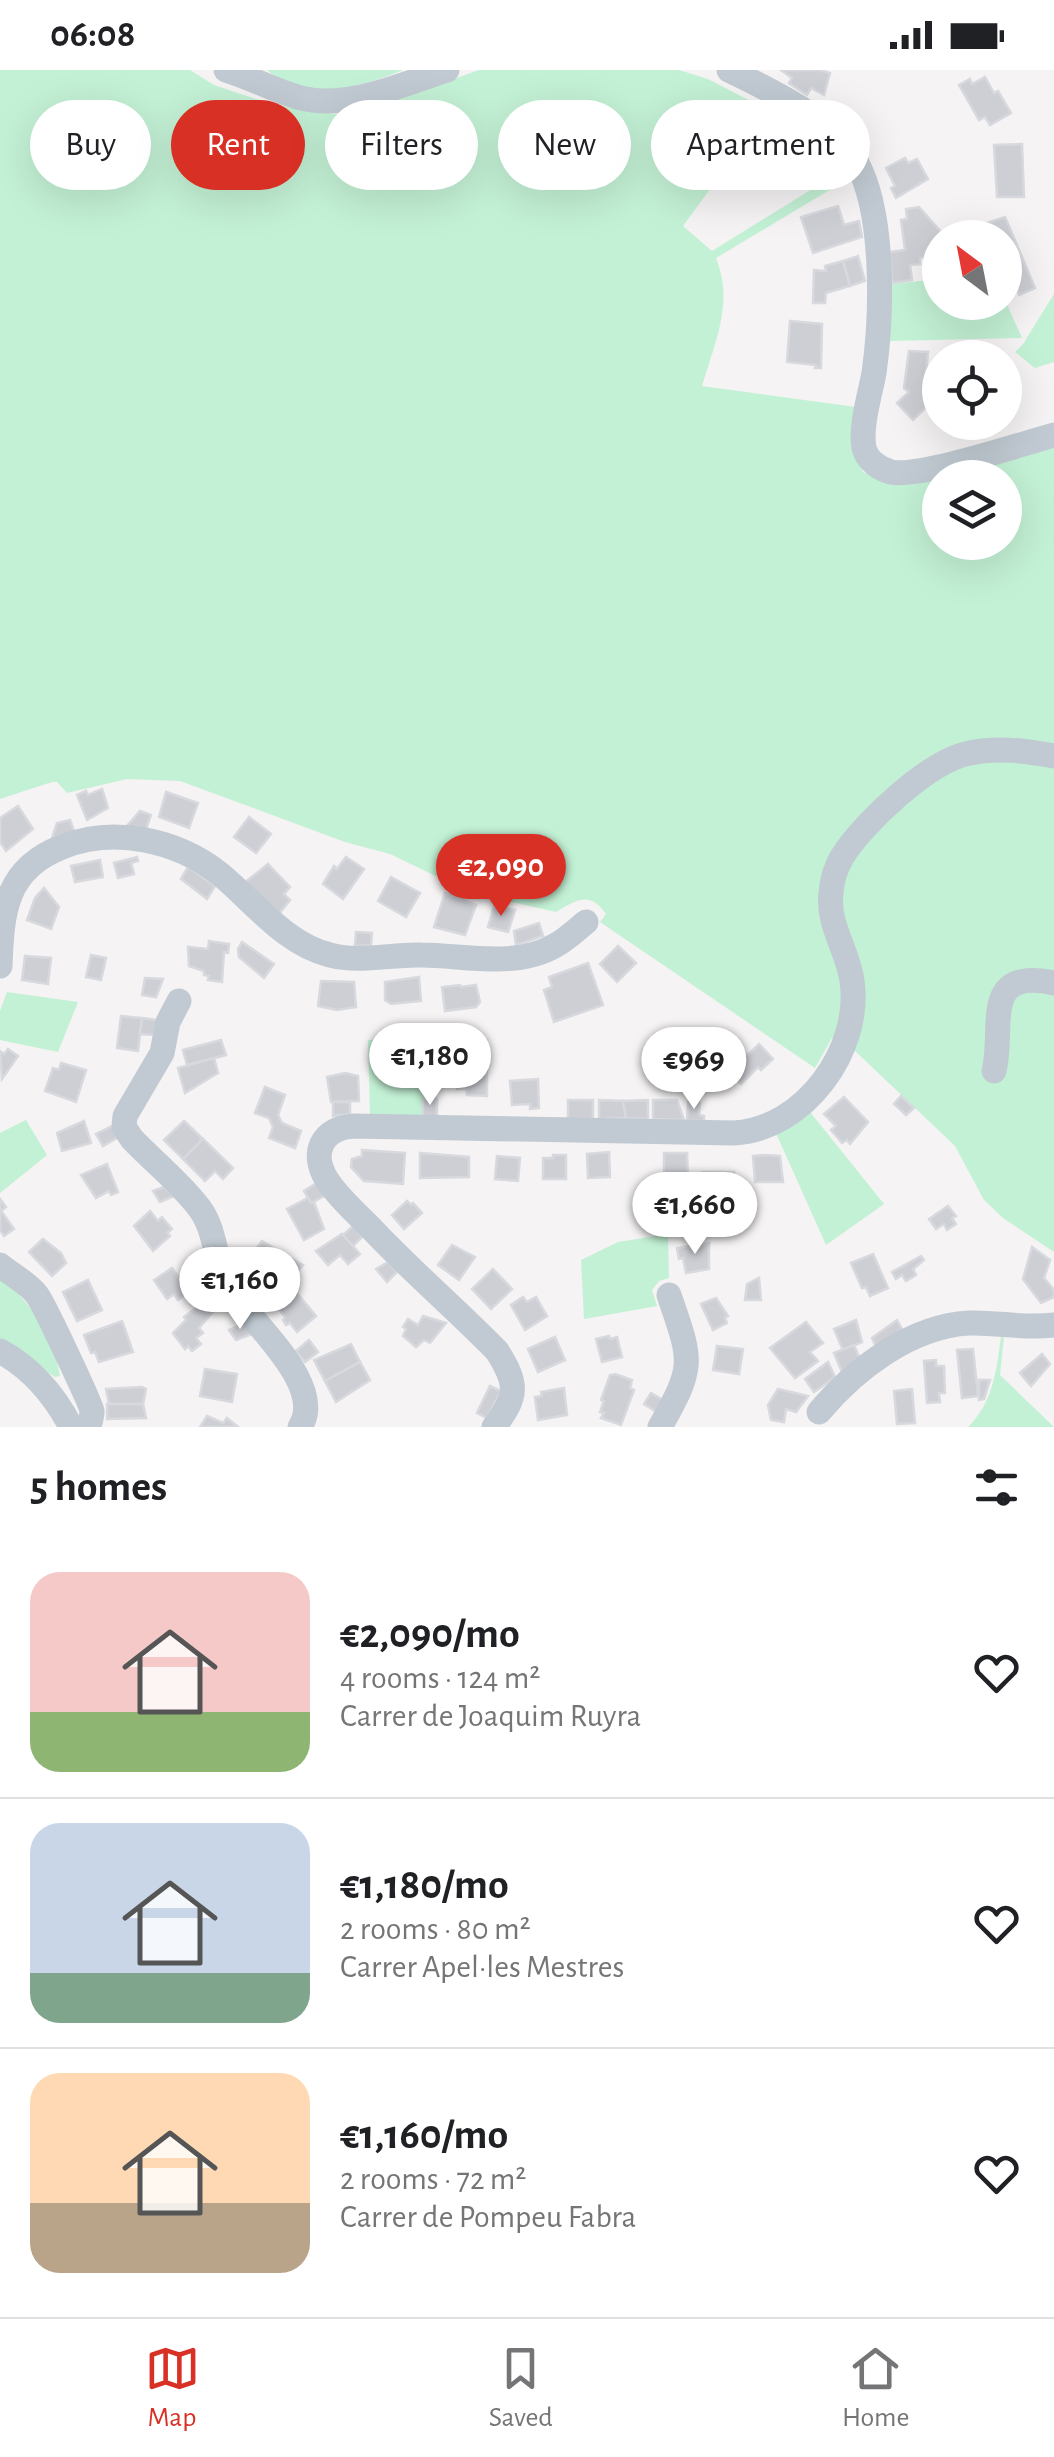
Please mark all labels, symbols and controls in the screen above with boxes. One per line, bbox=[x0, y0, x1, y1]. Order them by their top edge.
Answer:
text: 06:08 bbox=[50, 16, 135, 54]
chip: Buy bbox=[30, 100, 151, 190]
chip: Rent bbox=[171, 100, 305, 190]
chip: Filters bbox=[325, 100, 478, 190]
chip: New bbox=[498, 100, 631, 190]
chip: Apartment bbox=[651, 100, 870, 190]
north arrow bbox=[922, 220, 1022, 320]
map controls bbox=[922, 220, 1022, 560]
button: locate bbox=[922, 340, 1022, 440]
button: layers bbox=[922, 460, 1022, 560]
pin: €2,090 bbox=[420, 834, 582, 919]
text: €2,090 bbox=[458, 850, 544, 882]
pin: €1,180 bbox=[349, 1023, 511, 1108]
pin: €969 bbox=[635, 1027, 753, 1112]
text: €1,180 bbox=[391, 1039, 469, 1071]
text: €969 bbox=[663, 1043, 725, 1075]
pin: €1,660 bbox=[614, 1172, 776, 1257]
text: €1,660 bbox=[654, 1188, 736, 1220]
pin: €1,160 bbox=[159, 1247, 321, 1332]
text: €1,160 bbox=[201, 1263, 279, 1295]
icon: filters bbox=[969, 1460, 1024, 1515]
text: 5 homes bbox=[30, 1466, 167, 1508]
icon: home bbox=[110, 1612, 230, 1732]
text: €2,090/mo bbox=[340, 1613, 520, 1655]
icon: heart bbox=[969, 1645, 1024, 1700]
text: 4 rooms · 124 m² bbox=[340, 1662, 540, 1694]
text: Carrer de Joaquim Ruyra bbox=[340, 1700, 641, 1732]
icon: home bbox=[110, 1863, 230, 1983]
text: €1,180/mo bbox=[340, 1864, 509, 1906]
icon: heart bbox=[969, 1896, 1024, 1951]
text: 2 rooms · 80 m² bbox=[340, 1913, 531, 1945]
text: Carrer Apel·les Mestres bbox=[340, 1951, 624, 1983]
icon: home bbox=[110, 2113, 230, 2233]
text: €1,160/mo bbox=[340, 2114, 508, 2156]
icon: heart bbox=[969, 2146, 1024, 2201]
text: 2 rooms · 72 m² bbox=[340, 2163, 527, 2195]
text: Carrer de Pompeu Fabra bbox=[340, 2201, 636, 2233]
tab: Map bbox=[145, 2341, 200, 2435]
tab: Saved bbox=[489, 2341, 553, 2435]
tab: Home bbox=[842, 2341, 909, 2435]

